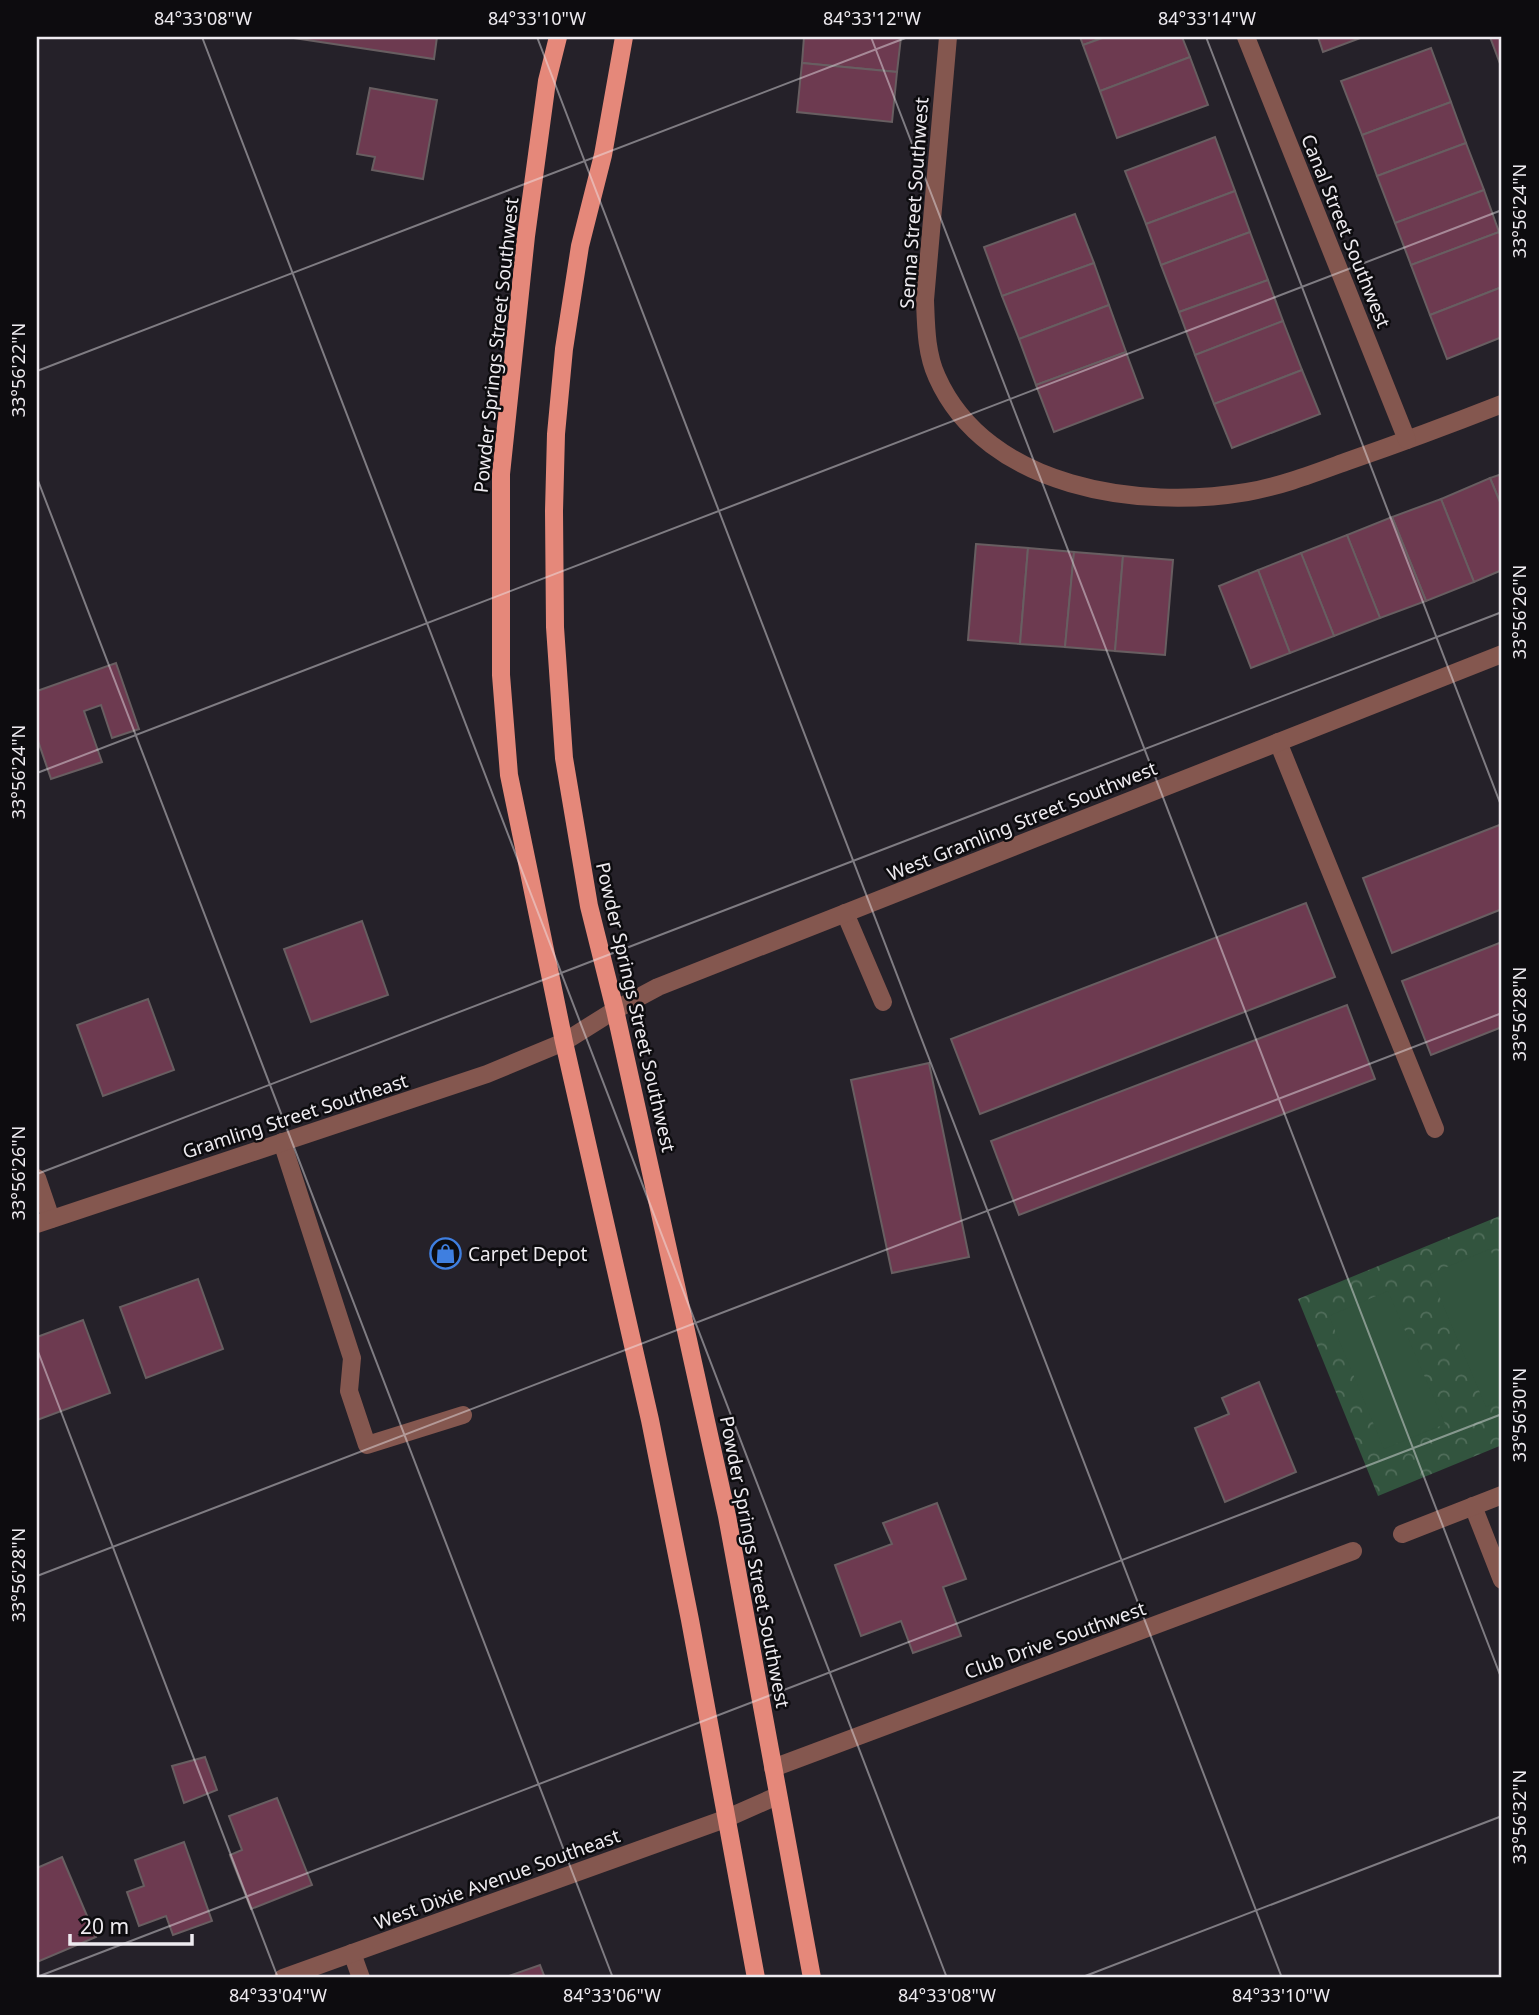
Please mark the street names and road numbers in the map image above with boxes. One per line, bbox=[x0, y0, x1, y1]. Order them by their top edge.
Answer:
street label: Senna Street Southwest bbox=[894, 96, 934, 310]
street label: Canal Street Southwest bbox=[1295, 130, 1397, 332]
street label: Powder Springs Street Southwest bbox=[468, 196, 524, 494]
street label: West Gramling Street Southwest bbox=[883, 755, 1161, 887]
street label: Powder Springs Street Southwest bbox=[590, 859, 682, 1155]
street label: Gramling Street Southeast bbox=[179, 1067, 411, 1165]
street label: Powder Springs Street Southwest bbox=[714, 1414, 796, 1710]
street label: Club Drive Southwest bbox=[961, 1595, 1149, 1685]
street label: West Dixie Avenue Southeast bbox=[371, 1822, 624, 1936]

